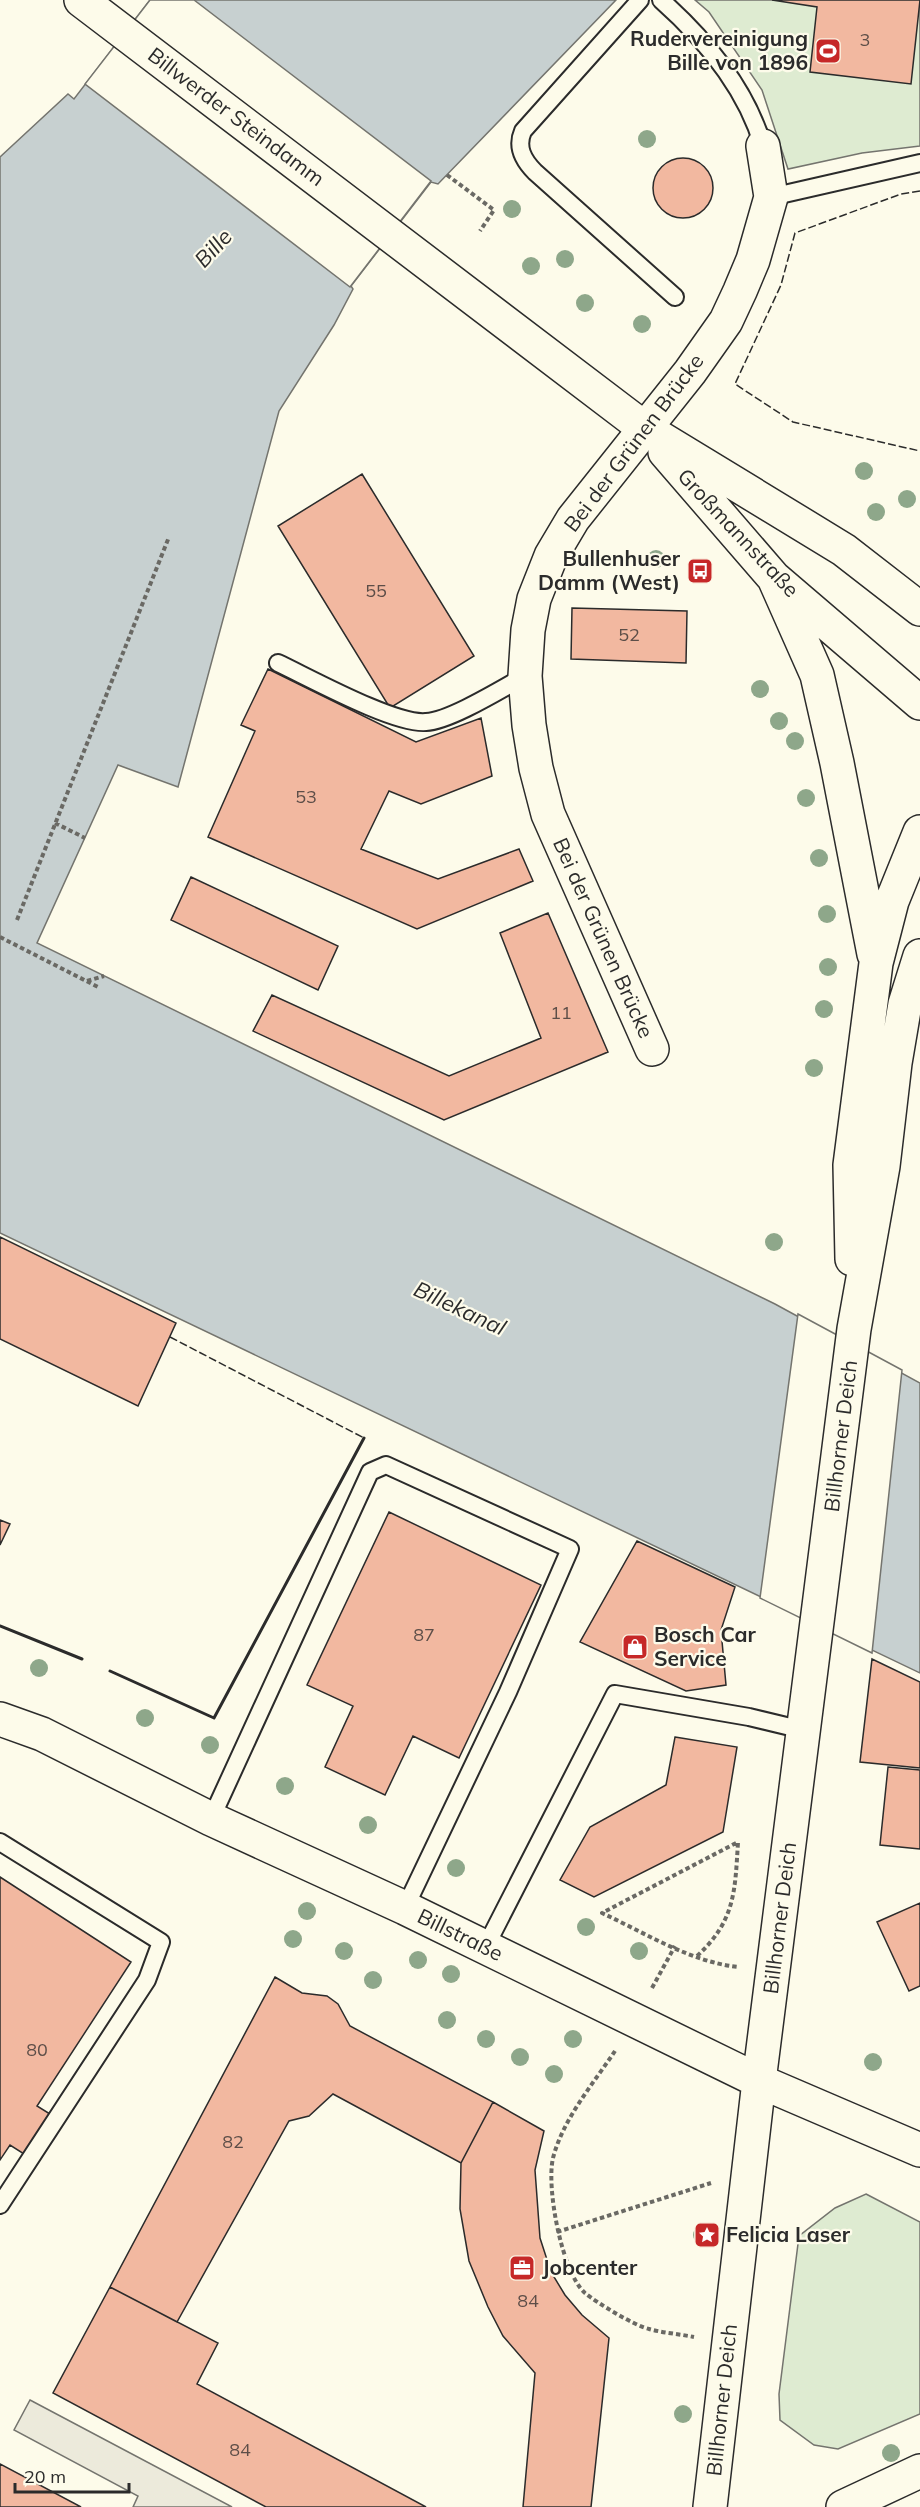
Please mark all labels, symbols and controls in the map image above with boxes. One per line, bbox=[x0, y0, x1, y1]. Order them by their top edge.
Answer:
place label: Rudervereinigung Bille von 1896 bbox=[630, 25, 808, 75]
house number: 3 bbox=[860, 28, 870, 51]
sports icon: Rudervereinigung Bille von 1896 bbox=[813, 36, 843, 66]
street label: Billwerder Steindamm bbox=[143, 41, 330, 191]
water label: Bille bbox=[188, 223, 238, 273]
street label: Bei der Grünen Brücke bbox=[558, 348, 709, 537]
street label: Großmannstraße bbox=[673, 463, 805, 602]
place label: Bullenhuser Damm (West) bbox=[538, 545, 681, 595]
bus stop icon: Bullenhuser Damm (West) bbox=[685, 556, 715, 586]
house number: 55 bbox=[365, 579, 387, 602]
house number: 52 bbox=[618, 623, 640, 646]
house number: 53 bbox=[295, 785, 317, 808]
street label: Bei der Grünen Brücke bbox=[548, 834, 660, 1042]
house number: 11 bbox=[550, 1001, 572, 1024]
water label: Billekanal bbox=[409, 1275, 511, 1342]
street label: Billhorner Deich bbox=[818, 1358, 862, 1513]
place label: Bosch Car Service bbox=[654, 1621, 756, 1671]
house number: 87 bbox=[413, 1623, 435, 1646]
shop icon: Bosch Car Service bbox=[620, 1632, 650, 1662]
street label: Billhorner Deich bbox=[757, 1840, 801, 1995]
street label: Billstraße bbox=[413, 1902, 507, 1966]
house number: 80 bbox=[26, 2038, 48, 2061]
house number: 82 bbox=[222, 2130, 244, 2153]
place icon: Felicia Laser bbox=[692, 2220, 722, 2250]
place label: Felicia Laser bbox=[726, 2221, 851, 2247]
office icon: Jobcenter bbox=[507, 2253, 537, 2283]
place label: Jobcenter bbox=[542, 2254, 638, 2280]
house number: 84 bbox=[517, 2289, 539, 2312]
street label: Billhorner Deich bbox=[700, 2323, 742, 2477]
house number: 84 bbox=[229, 2438, 251, 2461]
scale bar bbox=[15, 2456, 129, 2494]
text: 20 m bbox=[24, 2465, 66, 2488]

